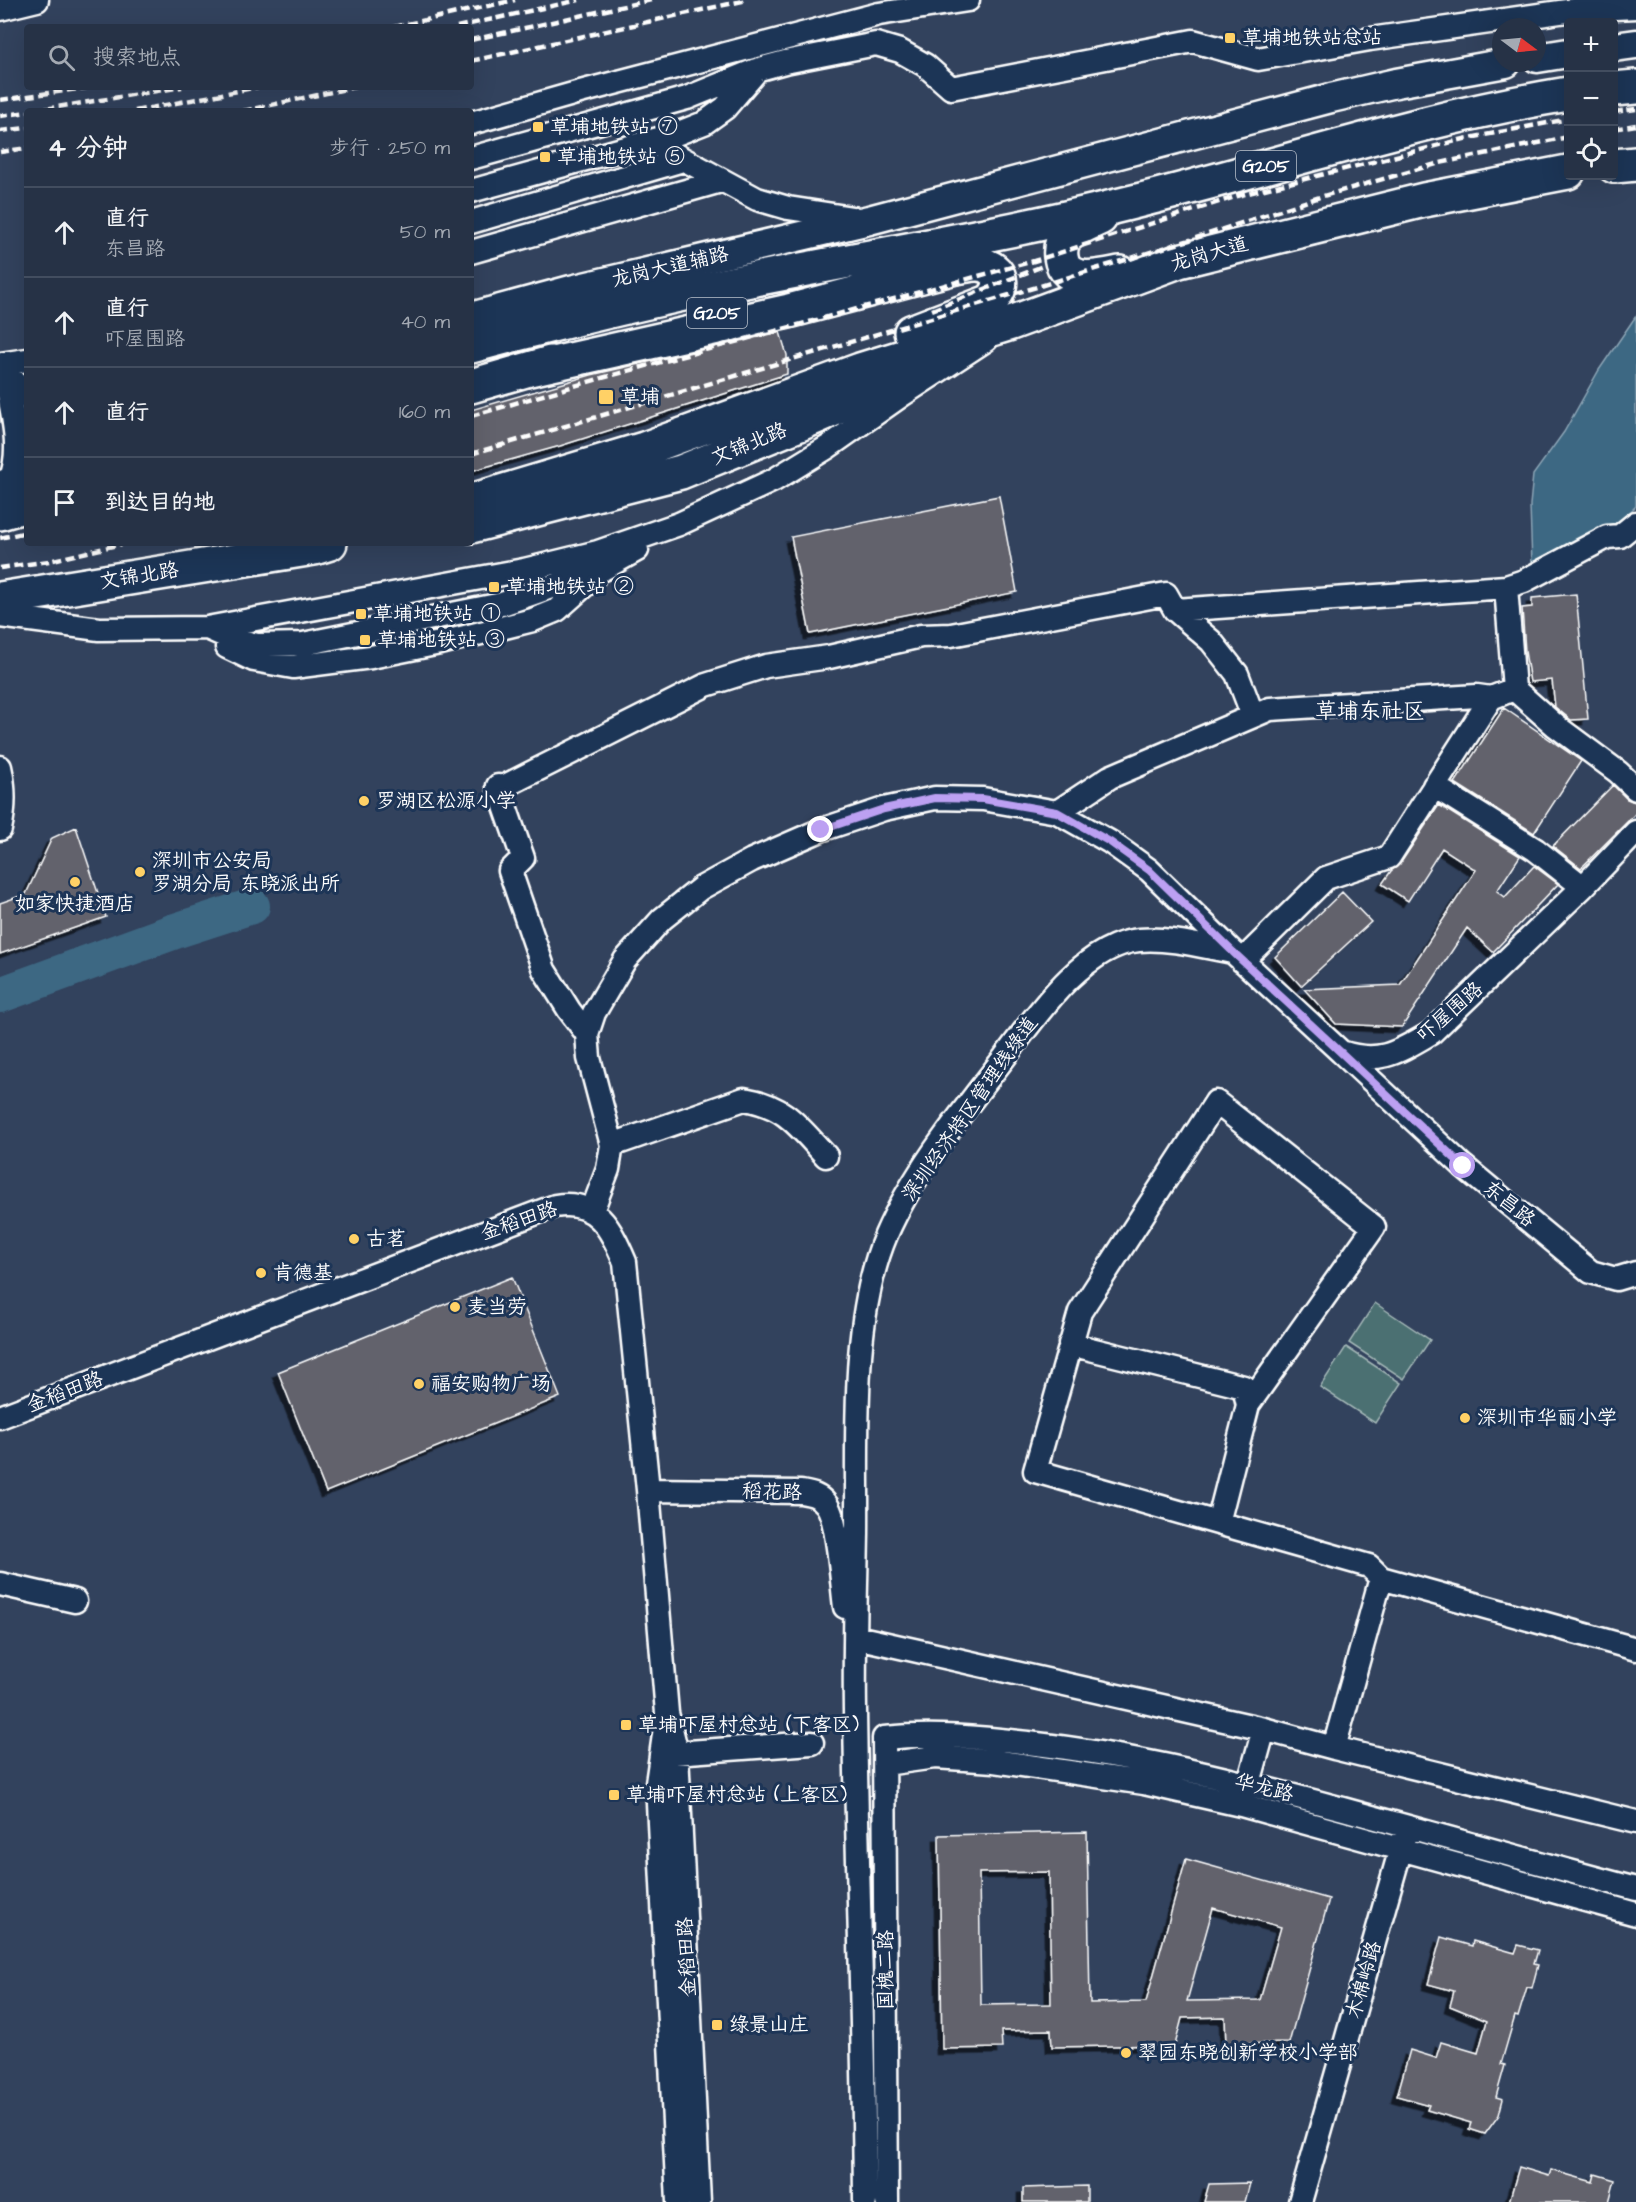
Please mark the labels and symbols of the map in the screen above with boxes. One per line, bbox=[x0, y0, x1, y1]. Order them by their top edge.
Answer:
north arrow bbox=[1492, 18, 1546, 72]
place label: 草埔地铁站总站 bbox=[1242, 24, 1382, 52]
marker: 草埔地铁站总站 bbox=[1223, 31, 1237, 45]
place label: 草埔地铁站 ⑦ bbox=[550, 113, 678, 141]
marker: 草埔地铁站 ⑦ bbox=[531, 120, 545, 134]
place label: 草埔地铁站 ⑤ bbox=[557, 143, 685, 171]
marker: 草埔地铁站 ⑤ bbox=[538, 150, 552, 164]
road number: G205 bbox=[1236, 151, 1296, 181]
street label: 龙岗大道 bbox=[1167, 230, 1251, 278]
street label: 龙岗大道辅路 bbox=[608, 240, 733, 294]
road number: G205 bbox=[687, 298, 747, 328]
place label: 草埔 bbox=[620, 383, 660, 411]
marker: 草埔 bbox=[597, 388, 615, 406]
street label: 文锦北路 bbox=[707, 416, 792, 472]
street label: 文锦北路 bbox=[97, 556, 182, 596]
place label: 草埔地铁站 ② bbox=[506, 573, 634, 601]
marker: 草埔地铁站 ② bbox=[487, 580, 501, 594]
place label: 草埔地铁站 ① bbox=[373, 600, 501, 628]
marker: 草埔地铁站 ① bbox=[354, 607, 368, 621]
place label: 草埔地铁站 ③ bbox=[377, 626, 505, 654]
marker: 草埔地铁站 ③ bbox=[358, 633, 372, 647]
district label: 草埔东社区 bbox=[1315, 696, 1425, 727]
place label: 罗湖区松源小学 bbox=[376, 787, 516, 815]
marker: 罗湖区松源小学 bbox=[357, 794, 371, 808]
route end bbox=[807, 816, 833, 842]
place label: 深圳市公安局 罗湖分局 东晓派出所 bbox=[152, 847, 340, 898]
marker: 深圳市公安局 罗湖分局 东晓派出所 bbox=[133, 865, 147, 879]
marker: 如家快捷酒店 bbox=[68, 875, 82, 889]
place label: 如家快捷酒店 bbox=[15, 890, 135, 918]
street label: 吓屋围路 bbox=[1411, 975, 1490, 1049]
street label: 深圳经济特区管理线绿道 bbox=[895, 1011, 1045, 1207]
route start bbox=[1449, 1152, 1475, 1178]
street label: 东昌路 bbox=[1477, 1174, 1542, 1234]
street label: 金稻田路 bbox=[477, 1194, 562, 1247]
place label: 古茗 bbox=[366, 1225, 406, 1253]
marker: 古茗 bbox=[347, 1232, 361, 1246]
place label: 肯德基 bbox=[273, 1259, 333, 1287]
marker: 肯德基 bbox=[254, 1266, 268, 1280]
place label: 麦当劳 bbox=[467, 1293, 527, 1321]
marker: 麦当劳 bbox=[448, 1300, 462, 1314]
street label: 金稻田路 bbox=[23, 1364, 108, 1419]
place label: 福安购物广场 bbox=[431, 1370, 551, 1398]
marker: 福安购物广场 bbox=[412, 1377, 426, 1391]
place label: 深圳市华丽小学 bbox=[1477, 1404, 1617, 1432]
marker: 深圳市华丽小学 bbox=[1458, 1411, 1472, 1425]
street label: 稻花路 bbox=[742, 1477, 803, 1507]
place label: 草埔吓屋村总站 (下客区) bbox=[638, 1711, 859, 1739]
marker: 草埔吓屋村总站 (下客区) bbox=[619, 1718, 633, 1732]
street label: 华龙路 bbox=[1232, 1767, 1297, 1809]
place label: 草埔吓屋村总站 (上客区) bbox=[626, 1781, 847, 1809]
marker: 草埔吓屋村总站 (上客区) bbox=[607, 1788, 621, 1802]
street label: 金稻田路 bbox=[671, 1915, 703, 1998]
street label: 国槐二路 bbox=[872, 1929, 900, 2010]
street label: 木棉岭路 bbox=[1340, 1937, 1389, 2022]
place label: 绿景山庄 bbox=[729, 2011, 809, 2039]
marker: 绿景山庄 bbox=[710, 2018, 724, 2032]
place label: 翠园东晓创新学校小学部 bbox=[1138, 2039, 1358, 2067]
marker: 翠园东晓创新学校小学部 bbox=[1119, 2046, 1133, 2060]

